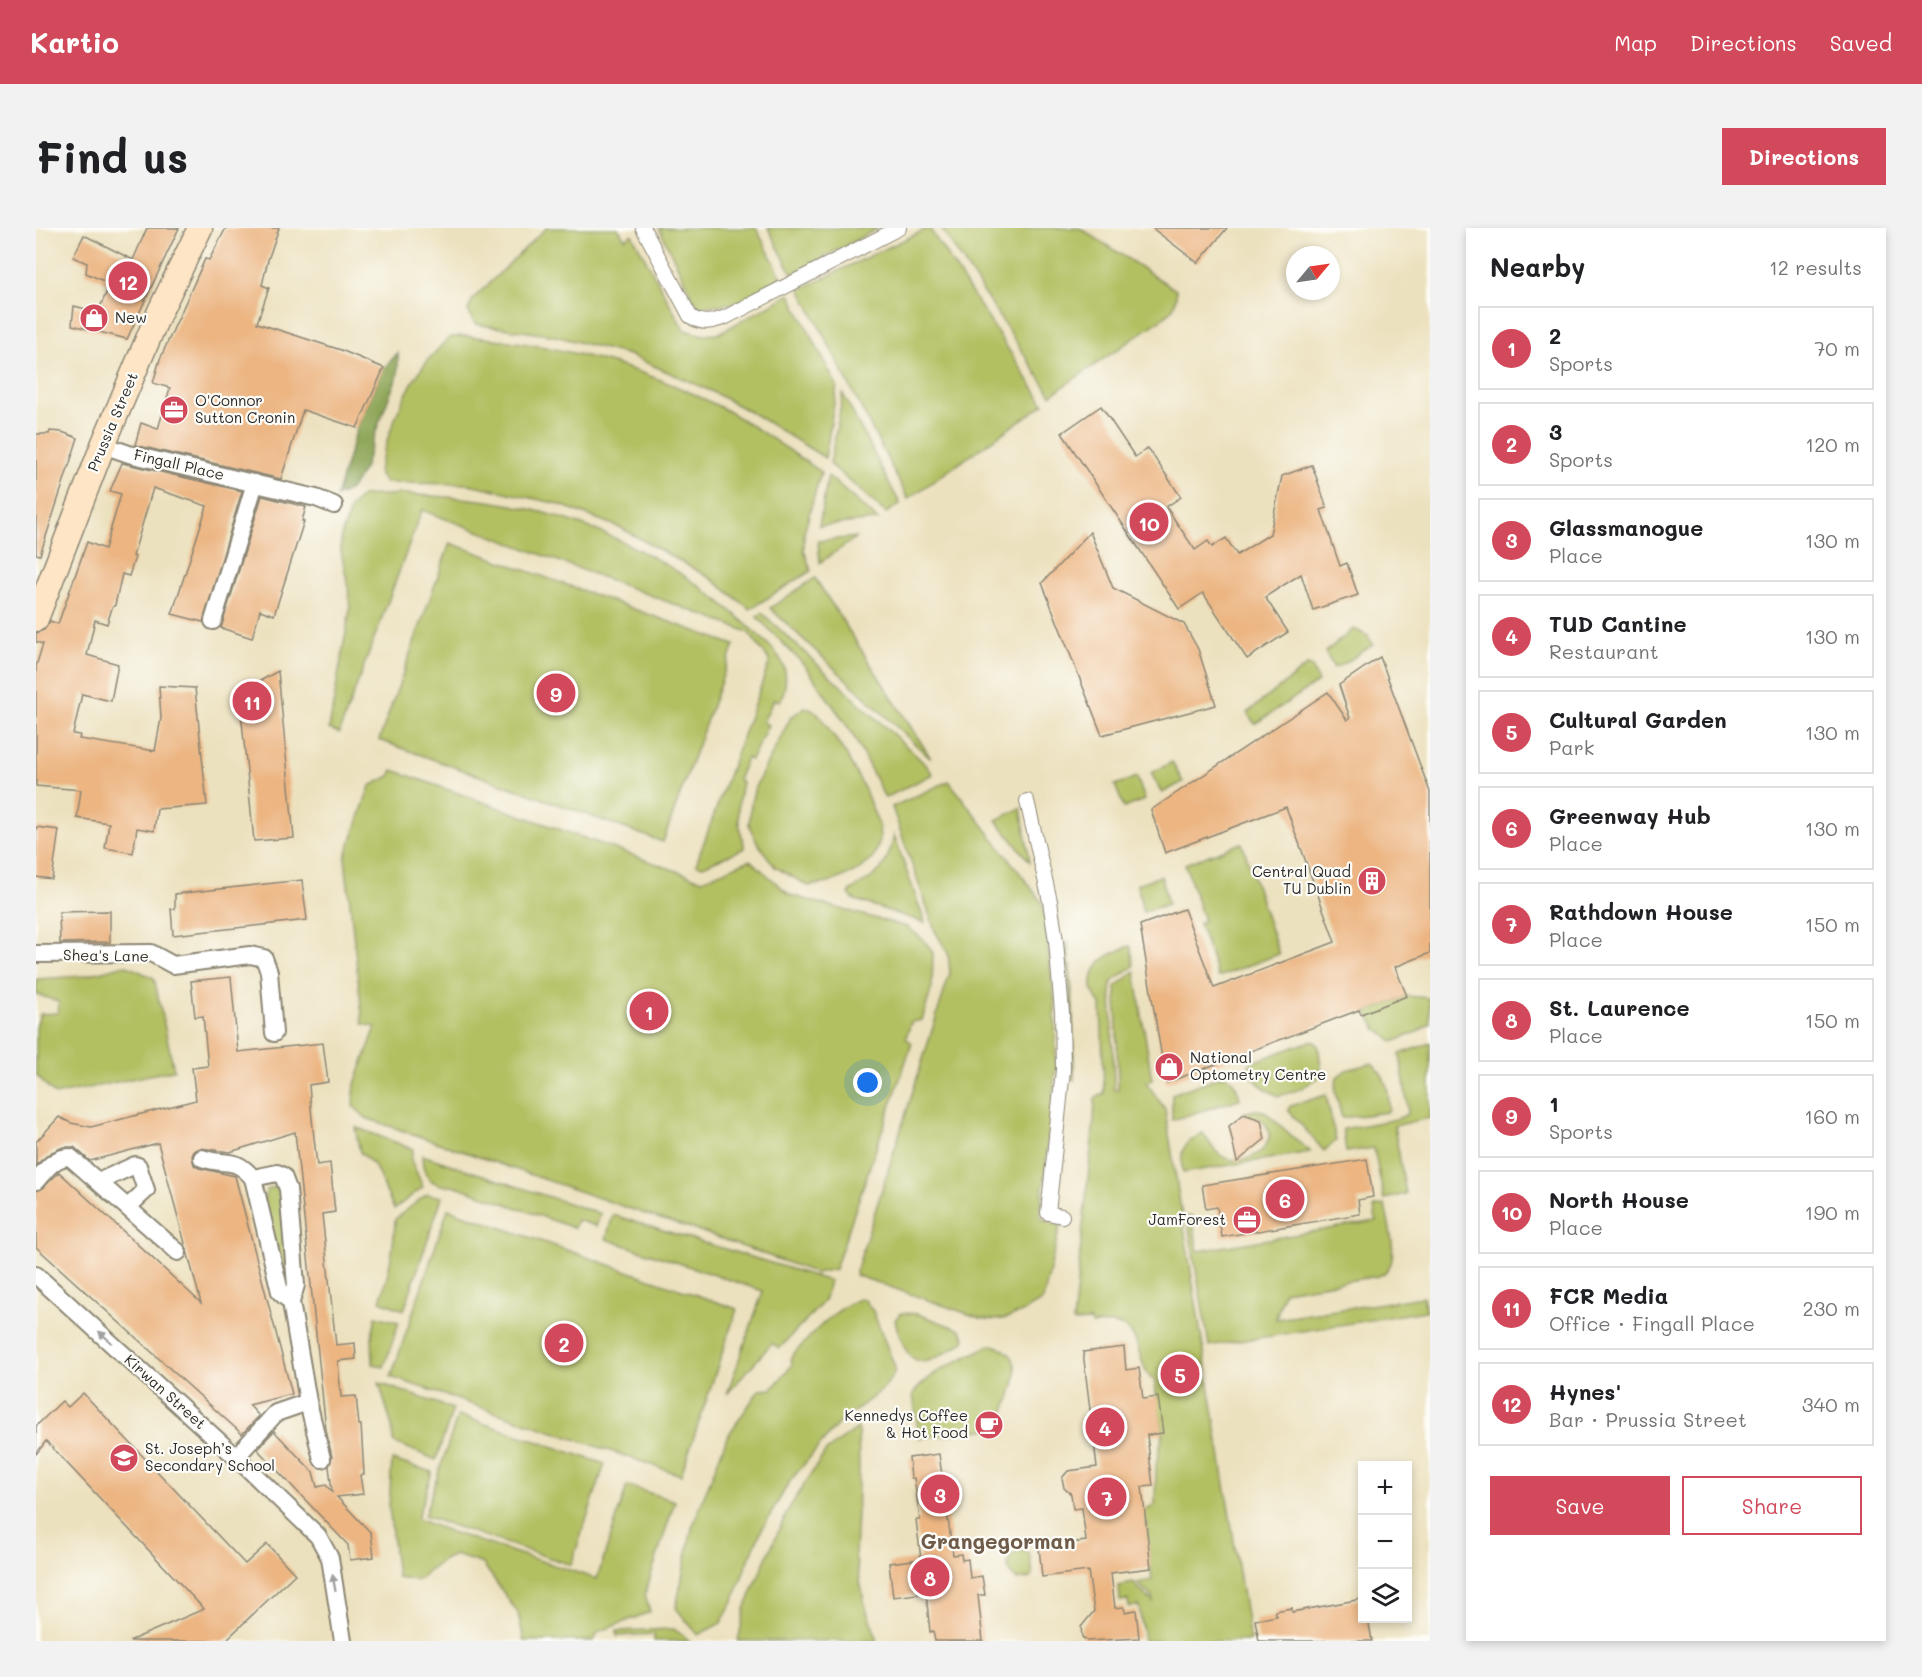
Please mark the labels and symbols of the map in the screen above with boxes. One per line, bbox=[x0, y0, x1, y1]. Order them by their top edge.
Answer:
north arrow bbox=[1286, 246, 1340, 300]
pin: 12 bbox=[108, 259, 148, 304]
shop icon: New bbox=[78, 302, 110, 334]
place label: New bbox=[115, 307, 147, 327]
street label: Prussia Street bbox=[82, 369, 142, 474]
place label: O'Connor Sutton Cronin bbox=[195, 390, 295, 427]
office icon: O'Connor Sutton Cronin bbox=[158, 394, 190, 426]
street label: Fingall Place bbox=[132, 444, 226, 484]
pin: 10 bbox=[1130, 500, 1168, 544]
pin: 9 bbox=[536, 670, 576, 716]
pin: 11 bbox=[232, 678, 272, 724]
place label: Central Quad TU Dublin bbox=[1252, 861, 1351, 898]
building icon: Central Quad TU Dublin bbox=[1356, 865, 1388, 897]
street label: Shea's Lane bbox=[63, 944, 149, 966]
pin: 1 bbox=[630, 988, 668, 1034]
place label: National Optometry Centre bbox=[1190, 1047, 1326, 1084]
shop icon: National Optometry Centre bbox=[1153, 1051, 1185, 1083]
your location bbox=[853, 1068, 882, 1097]
pin: 6 bbox=[1266, 1176, 1304, 1222]
office icon: JamForest bbox=[1231, 1204, 1263, 1236]
place label: JamForest bbox=[1148, 1209, 1226, 1229]
pin: 2 bbox=[544, 1320, 584, 1366]
one-way arrow bbox=[97, 1330, 112, 1344]
street label: Kirwan Street bbox=[121, 1349, 211, 1433]
pin: 5 bbox=[1160, 1352, 1200, 1396]
pin: 4 bbox=[1086, 1404, 1124, 1450]
place label: Kennedys Coffee & Hot Food bbox=[844, 1405, 968, 1442]
cafe icon: Kennedys Coffee & Hot Food bbox=[973, 1409, 1005, 1441]
place label: St. Joseph’s Secondary School bbox=[145, 1438, 275, 1475]
school or university icon: St. Joseph’s Secondary School bbox=[108, 1442, 140, 1474]
pin: 3 bbox=[920, 1472, 960, 1516]
pin: 7 bbox=[1088, 1474, 1126, 1520]
district label: Grangegorman bbox=[921, 1527, 1075, 1554]
pin: 8 bbox=[910, 1554, 950, 1600]
one-way arrow bbox=[329, 1574, 338, 1593]

